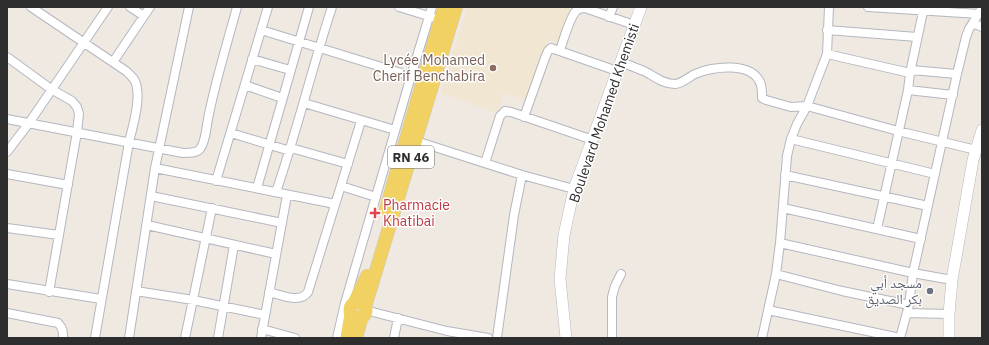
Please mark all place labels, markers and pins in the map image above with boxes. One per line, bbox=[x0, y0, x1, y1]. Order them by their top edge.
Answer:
place label: Lycée Mohamed Cherif Benchabira bbox=[373, 51, 486, 85]
marker: Lycée Mohamed Cherif Benchabira bbox=[488, 63, 498, 73]
place label: Pharmacie Khatibai bbox=[383, 196, 450, 230]
marker: Pharmacie Khatibai bbox=[370, 208, 380, 218]
place label: مسجد أبي بكر الصديق bbox=[865, 274, 922, 309]
marker: مسجد أبي بكر الصديق bbox=[925, 286, 935, 296]

